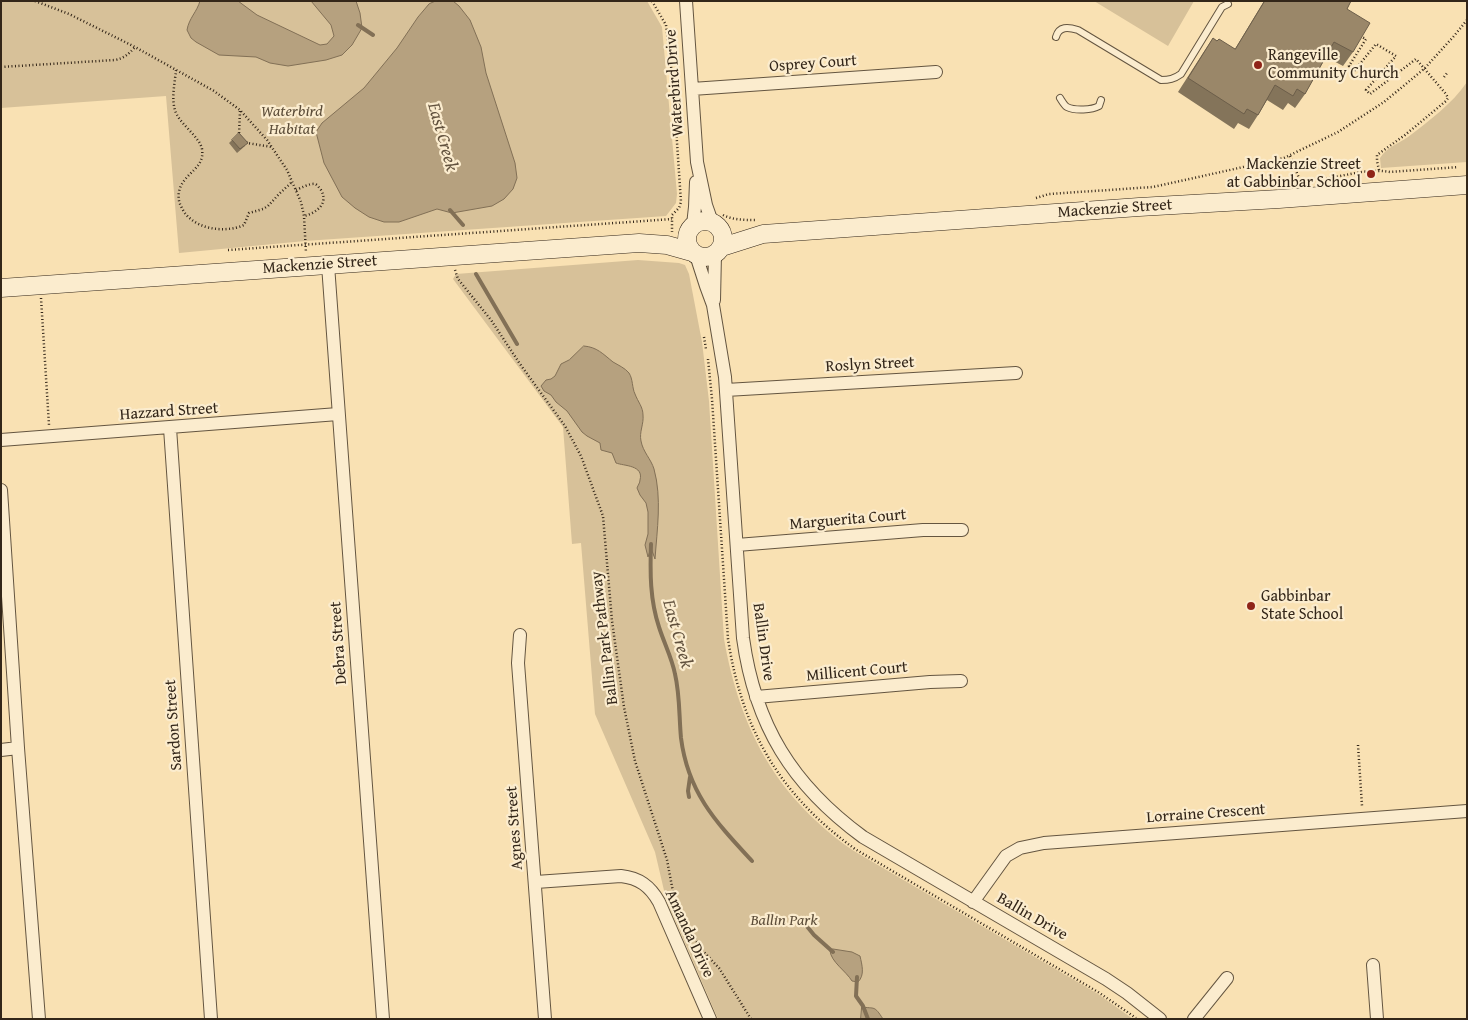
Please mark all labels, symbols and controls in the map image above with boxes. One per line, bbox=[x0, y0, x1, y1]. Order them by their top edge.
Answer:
street label: Waterbird Drive bbox=[662, 29, 688, 137]
place label: Rangeville Community Church bbox=[1268, 46, 1399, 84]
street label: Osprey Court bbox=[769, 51, 857, 77]
marker: Rangeville Community Church bbox=[1252, 59, 1264, 71]
water label: East Creek bbox=[422, 100, 462, 174]
park label: Waterbird Habitat bbox=[261, 102, 323, 140]
place label: Mackenzie Street at Gabbinbar School bbox=[1227, 155, 1361, 193]
marker: Mackenzie Street at Gabbinbar School bbox=[1365, 168, 1377, 180]
street label: Mackenzie Street bbox=[1057, 195, 1173, 223]
street label: Mackenzie Street bbox=[262, 251, 378, 279]
street label: Roslyn Street bbox=[825, 353, 915, 377]
street label: Hazzard Street bbox=[119, 399, 219, 425]
street label: Marguerita Court bbox=[789, 505, 907, 535]
street label: Ballin Park Pathway bbox=[587, 570, 623, 706]
place label: Gabbinbar State School bbox=[1261, 587, 1343, 625]
water label: East Creek bbox=[657, 597, 697, 671]
marker: Gabbinbar State School bbox=[1245, 600, 1257, 612]
street label: Debra Street bbox=[327, 601, 351, 685]
street label: Ballin Drive bbox=[748, 602, 778, 682]
street label: Millicent Court bbox=[806, 658, 908, 686]
street label: Sardon Street bbox=[161, 679, 187, 771]
street label: Agnes Street bbox=[502, 785, 528, 871]
street label: Lorraine Crescent bbox=[1146, 800, 1266, 828]
street label: Amanda Drive bbox=[660, 887, 718, 981]
street label: Ballin Drive bbox=[993, 889, 1071, 945]
park label: Ballin Park bbox=[750, 911, 818, 931]

